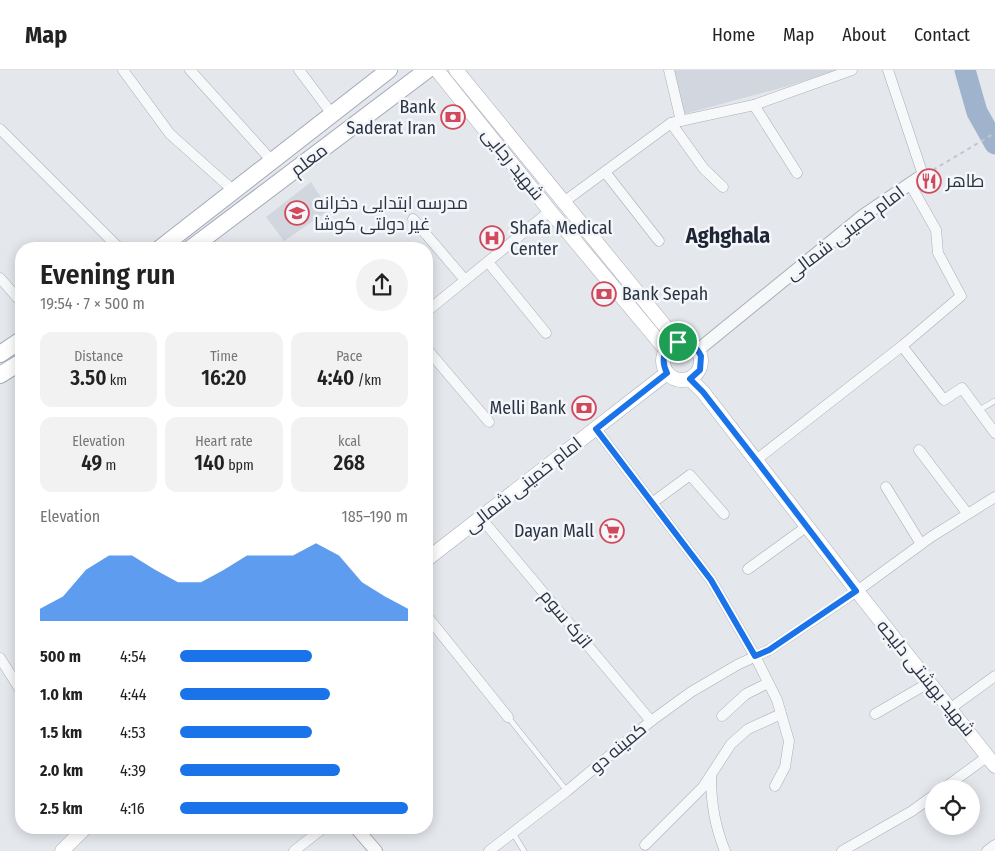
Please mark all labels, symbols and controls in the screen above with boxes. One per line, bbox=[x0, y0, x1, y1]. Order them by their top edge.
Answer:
text: Map bbox=[25, 21, 67, 49]
text: Home bbox=[712, 24, 755, 46]
text: Map bbox=[783, 24, 814, 46]
text: About bbox=[842, 24, 886, 46]
text: Contact bbox=[914, 24, 970, 46]
place label: Bank Saderat Iran bbox=[346, 96, 437, 139]
bank icon: Bank Saderat Iran bbox=[440, 104, 466, 130]
street label: شهید رجایی bbox=[477, 123, 549, 205]
street label: معلم bbox=[286, 139, 332, 182]
restaurant icon: طاهر bbox=[916, 168, 942, 194]
place label: طاهر bbox=[945, 170, 984, 192]
street label: امام خمینی شمالی bbox=[781, 181, 909, 286]
place label: مدرسه ابتدایی دخرانه غیر دولتی کوشا bbox=[314, 192, 468, 235]
school or university icon: مدرسه ابتدایی دخرانه غیر دولتی کوشا bbox=[284, 200, 310, 226]
place label: Shafa Medical Center bbox=[510, 217, 612, 260]
district label: Aghghala bbox=[685, 222, 770, 249]
hospital icon: Shafa Medical Center bbox=[479, 225, 505, 251]
text: Evening run bbox=[40, 258, 175, 291]
button: share bbox=[356, 259, 408, 311]
bank icon: Bank Sepah bbox=[591, 281, 617, 307]
place label: Bank Sepah bbox=[622, 283, 708, 305]
text: 19:54 · 7 × 500 m bbox=[40, 294, 145, 313]
pin bbox=[657, 321, 699, 363]
icon: arrive bbox=[664, 328, 692, 356]
text: Distance bbox=[74, 348, 123, 365]
text: Time bbox=[210, 348, 238, 365]
text: Pace bbox=[336, 348, 362, 365]
text: 3.50 bbox=[70, 365, 107, 391]
text: 16:20 bbox=[201, 365, 247, 391]
text: 4:40 bbox=[317, 365, 354, 391]
text: km bbox=[107, 372, 127, 389]
text: /km bbox=[354, 372, 382, 389]
bank icon: Melli Bank bbox=[571, 395, 597, 421]
place label: Melli Bank bbox=[490, 397, 567, 419]
street label: امام خمینی شمالی bbox=[460, 432, 587, 539]
text: Elevation bbox=[72, 433, 125, 450]
text: Heart rate bbox=[195, 433, 253, 450]
text: kcal bbox=[338, 433, 361, 450]
text: 49 bbox=[81, 450, 102, 476]
text: 140 bbox=[194, 450, 225, 476]
text: 268 bbox=[334, 450, 365, 476]
text: m bbox=[102, 457, 116, 474]
text: bpm bbox=[225, 457, 254, 474]
text: Elevation bbox=[40, 507, 100, 526]
text: 185–190 m bbox=[342, 507, 408, 526]
supermarket icon: Dayan Mall bbox=[599, 518, 625, 544]
place label: Dayan Mall bbox=[514, 520, 594, 542]
street label: اترک سوم bbox=[534, 585, 597, 654]
street label: شهید بهشتی دلیجه bbox=[872, 615, 980, 741]
text: 500 m bbox=[40, 647, 81, 666]
text: 4:54 bbox=[120, 647, 146, 666]
text: 1.0 km bbox=[40, 685, 83, 704]
text: 4:44 bbox=[120, 685, 147, 704]
street label: کمینه دو bbox=[585, 718, 651, 778]
text: 1.5 km bbox=[40, 723, 82, 742]
text: 4:53 bbox=[120, 723, 146, 742]
text: 2.0 km bbox=[40, 761, 83, 780]
text: 4:39 bbox=[120, 761, 146, 780]
map controls bbox=[925, 780, 980, 835]
button: locate bbox=[925, 780, 980, 835]
text: 2.5 km bbox=[40, 799, 83, 818]
text: 4:16 bbox=[120, 799, 145, 818]

